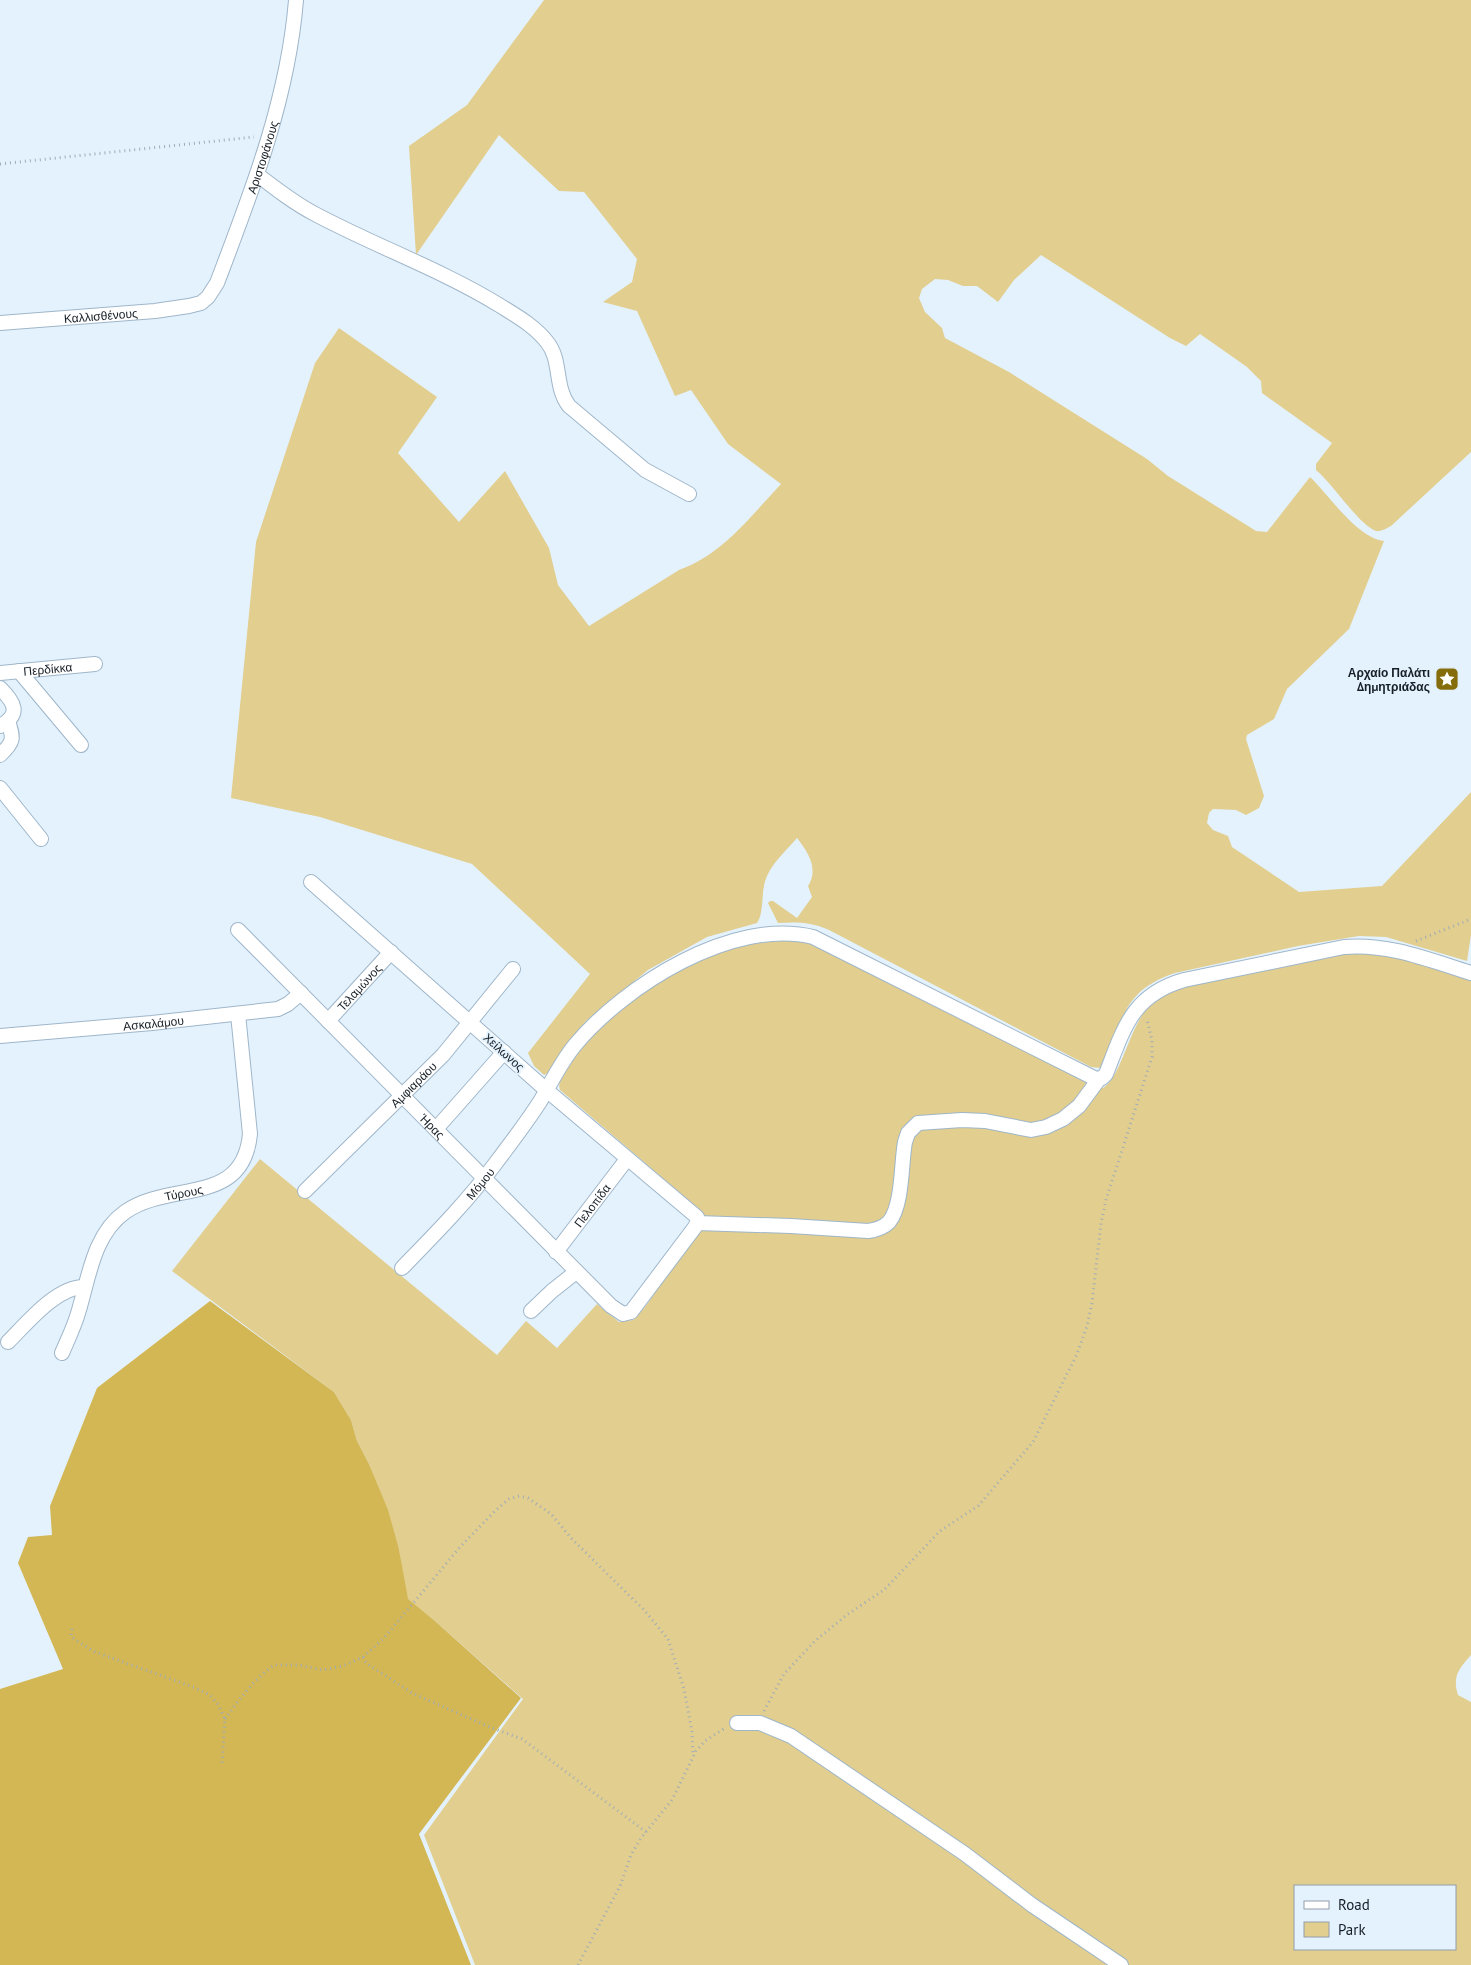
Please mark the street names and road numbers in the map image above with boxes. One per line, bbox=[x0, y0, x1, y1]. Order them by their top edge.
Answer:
street label: Αριστοφάνους bbox=[243, 118, 281, 196]
street label: Καλλισθένους bbox=[63, 305, 138, 326]
street label: Περδίκκα bbox=[23, 659, 73, 678]
street label: Τελαμώνος bbox=[334, 960, 384, 1014]
street label: Ασκαλάμου bbox=[122, 1012, 185, 1033]
street label: Χείλωνος bbox=[481, 1030, 528, 1074]
street label: Αμφιαράου bbox=[387, 1058, 440, 1110]
street label: Ήρας bbox=[416, 1109, 448, 1142]
street label: Μόμου bbox=[462, 1165, 497, 1202]
street label: Πελοπίδα bbox=[570, 1180, 613, 1230]
street label: Τύρους bbox=[163, 1181, 204, 1204]

